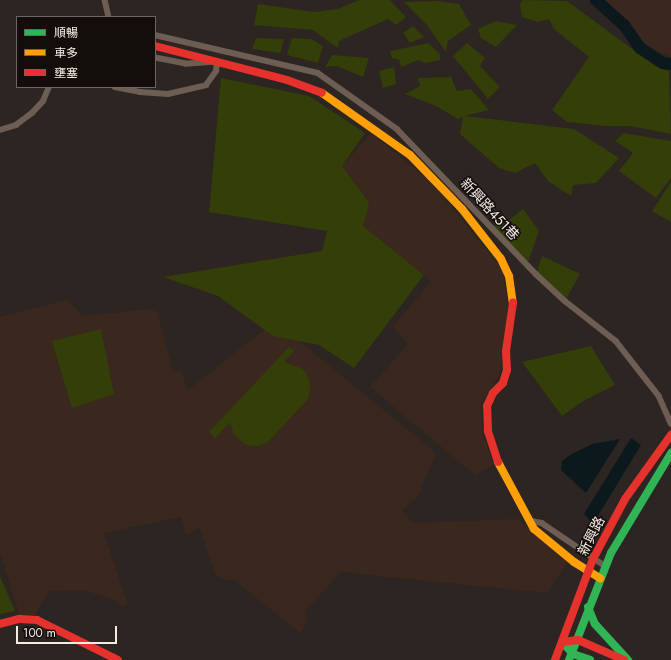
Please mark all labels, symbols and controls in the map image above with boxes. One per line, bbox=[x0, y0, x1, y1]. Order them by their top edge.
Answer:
legend bbox=[16, 16, 156, 88]
text: 順暢 bbox=[54, 24, 78, 42]
text: 車多 bbox=[54, 44, 78, 62]
text: 壅塞 bbox=[54, 64, 78, 82]
street label: 新興路451巷 bbox=[457, 175, 523, 243]
street label: 新興路 bbox=[574, 513, 608, 559]
scale bar bbox=[18, 618, 119, 644]
text: 100 m bbox=[23, 624, 56, 642]

